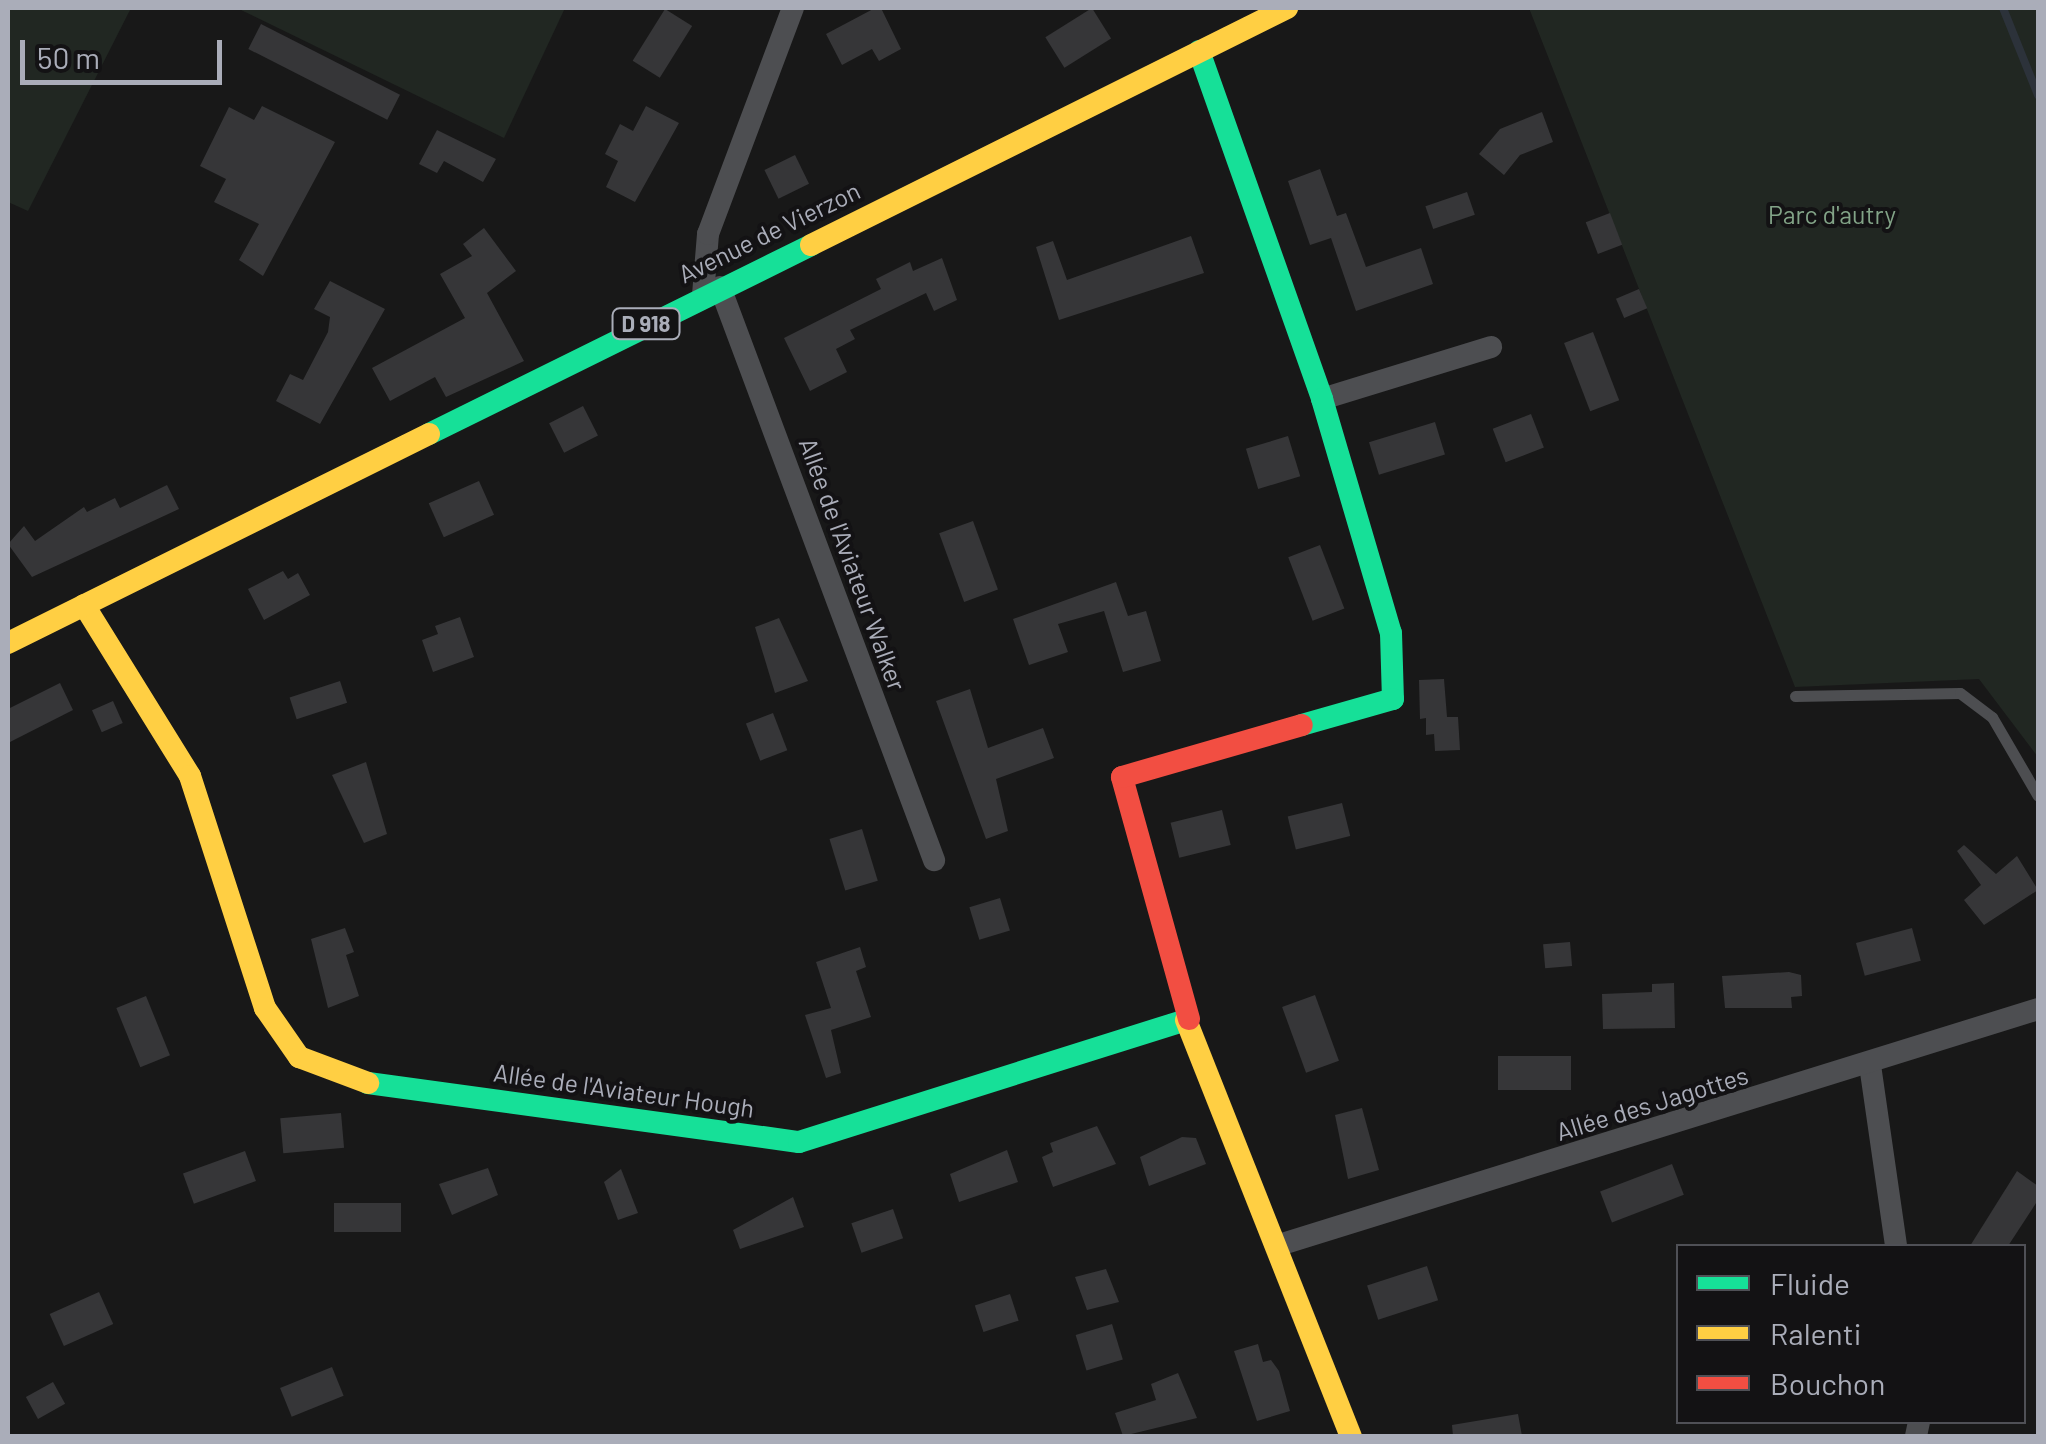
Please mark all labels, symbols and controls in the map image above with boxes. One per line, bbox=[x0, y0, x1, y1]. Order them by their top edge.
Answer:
scale bar bbox=[25, 20, 228, 82]
text: 50 m bbox=[37, 39, 100, 75]
street label: Avenue de Vierzon bbox=[673, 175, 865, 289]
park label: Parc d'autry bbox=[1768, 199, 1896, 229]
road number: D 918 bbox=[611, 307, 681, 341]
street label: Allée de l'Aviateur Walker bbox=[793, 434, 913, 694]
street label: Allée de l'Aviateur Hough bbox=[492, 1057, 756, 1123]
street label: Allée des Jagottes bbox=[1552, 1060, 1752, 1146]
legend bbox=[1676, 1244, 2026, 1424]
text: Fluide bbox=[1770, 1265, 1850, 1301]
text: Ralenti bbox=[1770, 1315, 1861, 1351]
text: Bouchon bbox=[1770, 1365, 1885, 1401]

